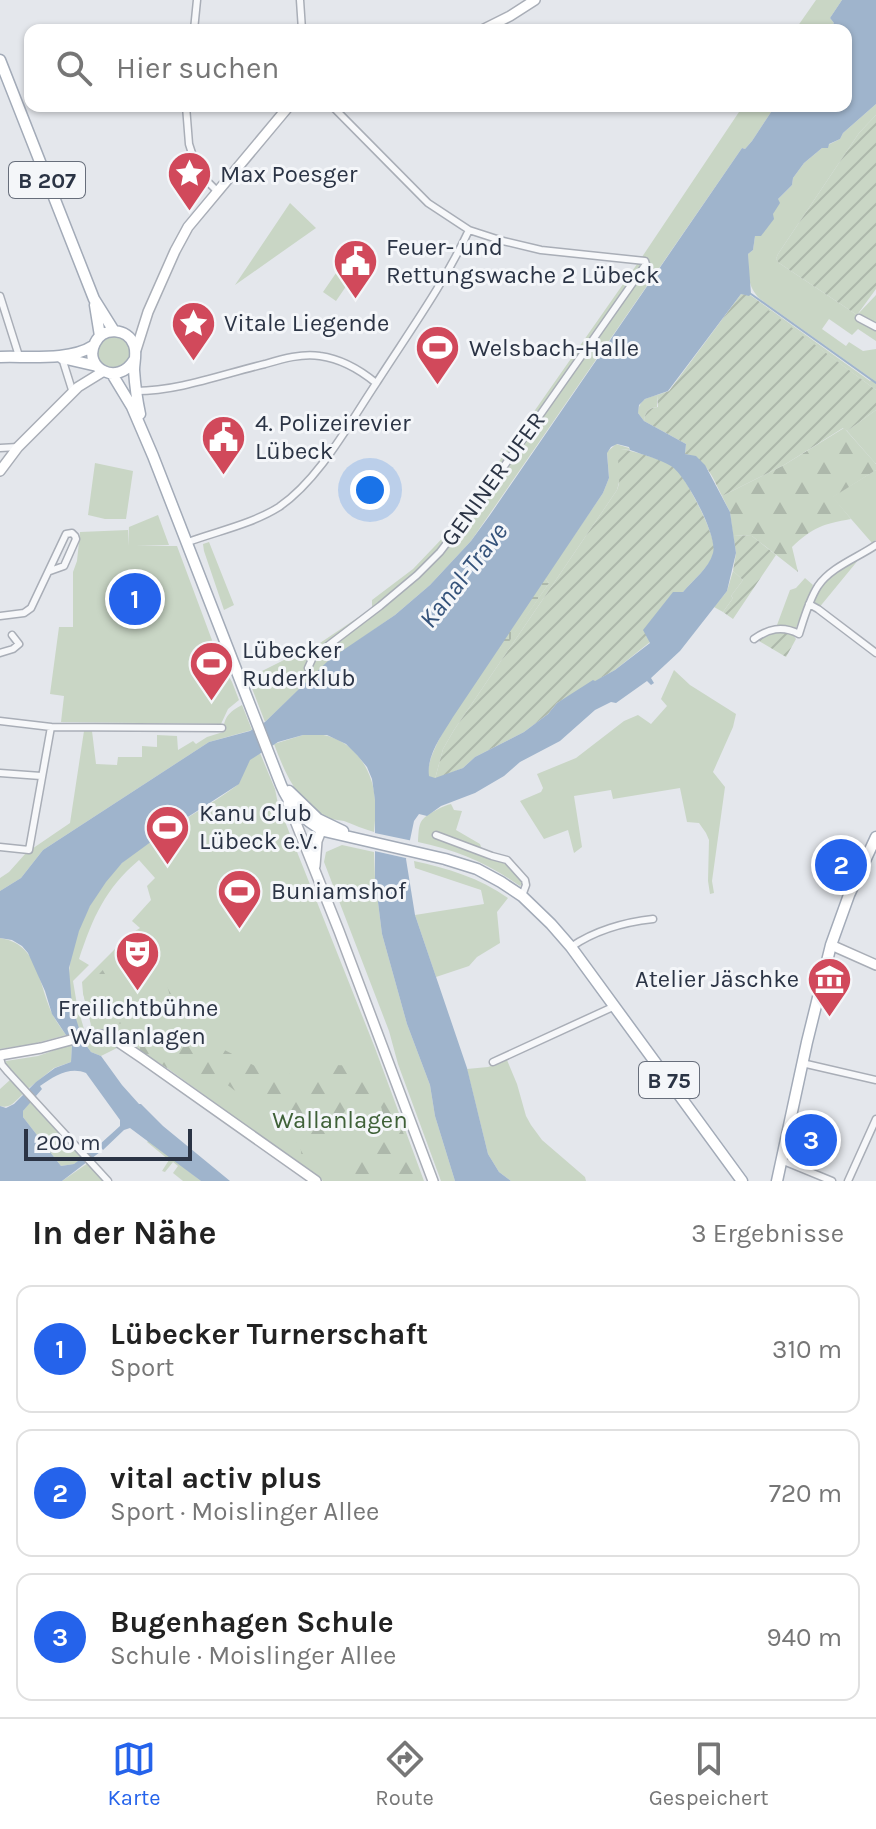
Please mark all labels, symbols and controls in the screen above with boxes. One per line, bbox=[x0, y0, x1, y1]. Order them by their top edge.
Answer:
search box bbox=[24, 24, 852, 112]
icon: search bbox=[52, 46, 96, 90]
text: Hier suchen bbox=[116, 50, 279, 86]
place icon: Max Poesger bbox=[165, 150, 213, 213]
place label: Max Poesger bbox=[220, 160, 358, 188]
road number: B 207 bbox=[9, 162, 85, 198]
place label: Feuer- und Rettungswache 2 Lübeck bbox=[386, 233, 660, 289]
public building icon: Feuer- und Rettungswache 2 Lübeck bbox=[331, 237, 379, 300]
place icon: Vitale Liegende bbox=[169, 299, 217, 362]
place label: Vitale Liegende bbox=[224, 309, 389, 337]
sports icon: Welsbach-Halle bbox=[414, 324, 462, 387]
place label: Welsbach-Halle bbox=[469, 334, 639, 362]
street label: GENINER UFER bbox=[435, 407, 551, 551]
place label: 4. Polizeirevier Lübeck bbox=[255, 409, 411, 465]
public building icon: 4. Polizeirevier Lübeck bbox=[200, 413, 248, 476]
your location bbox=[350, 470, 390, 510]
water label: Kanal-Trave bbox=[413, 516, 514, 634]
pin: 1 bbox=[109, 569, 161, 629]
place label: Lübecker Ruderklub bbox=[242, 636, 355, 692]
sports icon: Lübecker Ruderklub bbox=[187, 640, 235, 703]
place label: Kanu Club Lübeck e.V. bbox=[199, 799, 317, 855]
sports icon: Kanu Club Lübeck e.V. bbox=[144, 803, 192, 866]
pin: 2 bbox=[815, 835, 867, 895]
sports icon: Buniamshof bbox=[216, 867, 264, 930]
place label: Buniamshof bbox=[271, 877, 407, 905]
theatre icon: Freilichtbühne Wallanlagen bbox=[114, 930, 162, 993]
museum icon: Atelier Jäschke bbox=[806, 955, 854, 1018]
place label: Atelier Jäschke bbox=[635, 965, 799, 993]
place label: Freilichtbühne Wallanlagen bbox=[58, 994, 218, 1050]
road number: B 75 bbox=[639, 1062, 699, 1098]
park label: Wallanlagen bbox=[272, 1106, 408, 1134]
pin: 3 bbox=[785, 1110, 837, 1170]
scale bar bbox=[24, 1125, 192, 1161]
text: 200 m bbox=[36, 1130, 101, 1156]
text: In der Nähe bbox=[32, 1213, 216, 1253]
text: 3 Ergebnisse bbox=[691, 1218, 844, 1249]
text: Lübecker Turnerschaft bbox=[110, 1316, 428, 1352]
text: 1 bbox=[55, 1334, 65, 1365]
text: 310 m bbox=[772, 1334, 842, 1365]
text: Sport bbox=[110, 1352, 174, 1383]
text: vital activ plus bbox=[110, 1460, 322, 1496]
text: 2 bbox=[52, 1478, 68, 1509]
text: 720 m bbox=[769, 1478, 842, 1509]
text: Sport · Moislinger Allee bbox=[110, 1496, 379, 1527]
text: Bugenhagen Schule bbox=[110, 1604, 394, 1640]
text: 3 bbox=[52, 1622, 68, 1653]
text: 940 m bbox=[766, 1622, 842, 1653]
text: Schule · Moislinger Allee bbox=[110, 1640, 396, 1671]
tab: Karte bbox=[107, 1737, 160, 1811]
tab: Route bbox=[375, 1737, 434, 1811]
tab: Gespeichert bbox=[649, 1737, 769, 1811]

